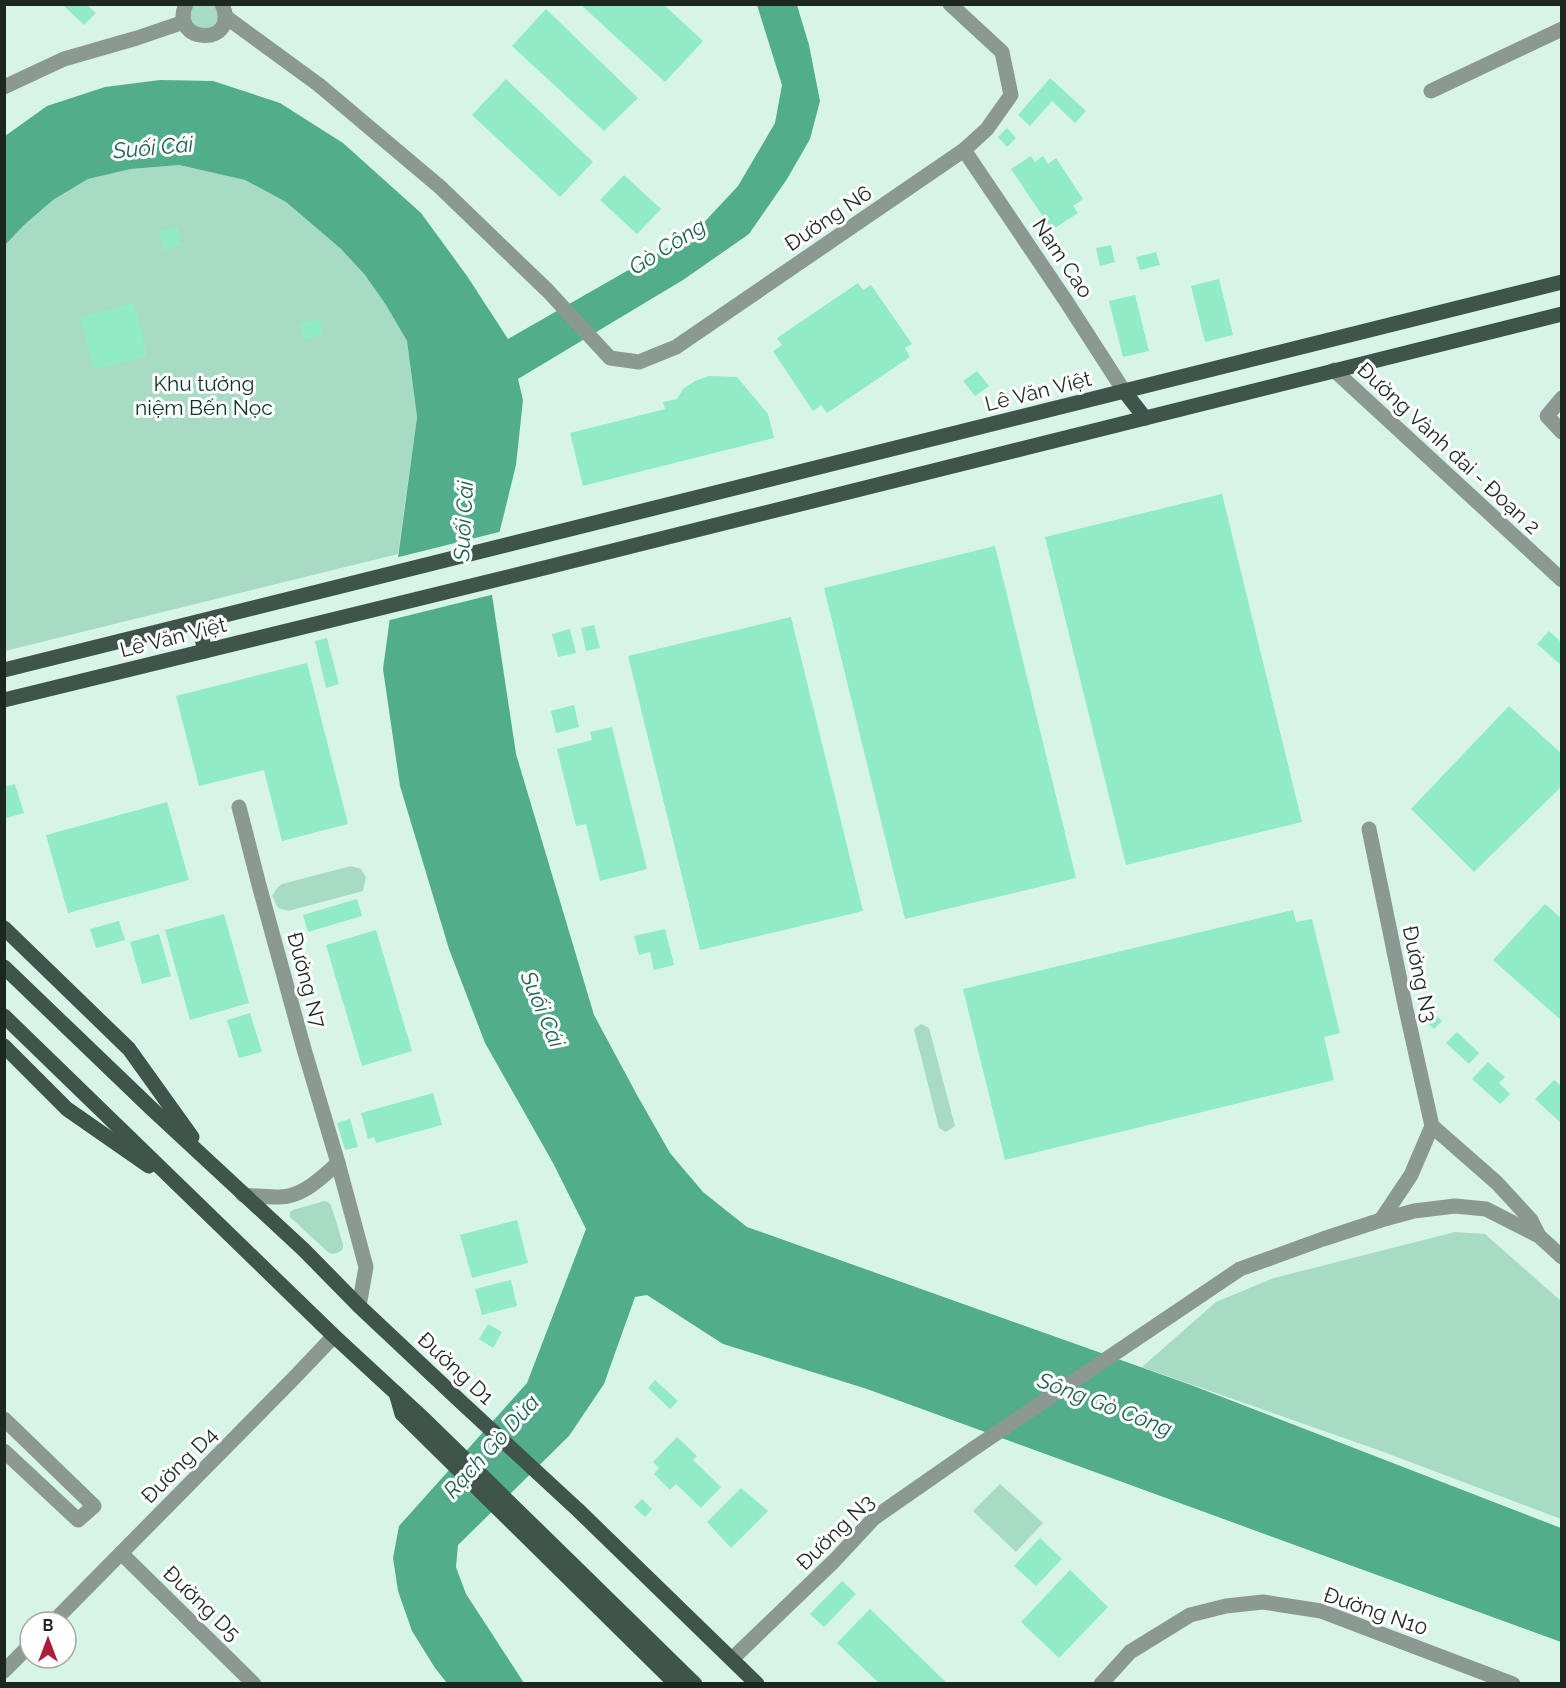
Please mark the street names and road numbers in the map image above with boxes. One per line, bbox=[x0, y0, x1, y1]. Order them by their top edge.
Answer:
street label: Đường N6 bbox=[780, 180, 876, 256]
street label: Nam Cao bbox=[1027, 213, 1099, 303]
street label: Đường Vành đai - Đoạn 2 bbox=[1352, 357, 1546, 539]
street label: Lê Văn Việt bbox=[982, 366, 1094, 416]
street label: Lê Văn Việt bbox=[117, 612, 229, 662]
street label: Đường N3 bbox=[1398, 923, 1442, 1025]
street label: Đường N7 bbox=[282, 929, 332, 1031]
street label: Đường D1 bbox=[413, 1327, 499, 1409]
street label: Đường D4 bbox=[136, 1422, 222, 1508]
street label: Đường N3 bbox=[791, 1489, 879, 1575]
street label: Đường D5 bbox=[158, 1560, 246, 1646]
street label: Đường N10 bbox=[1321, 1581, 1431, 1641]

